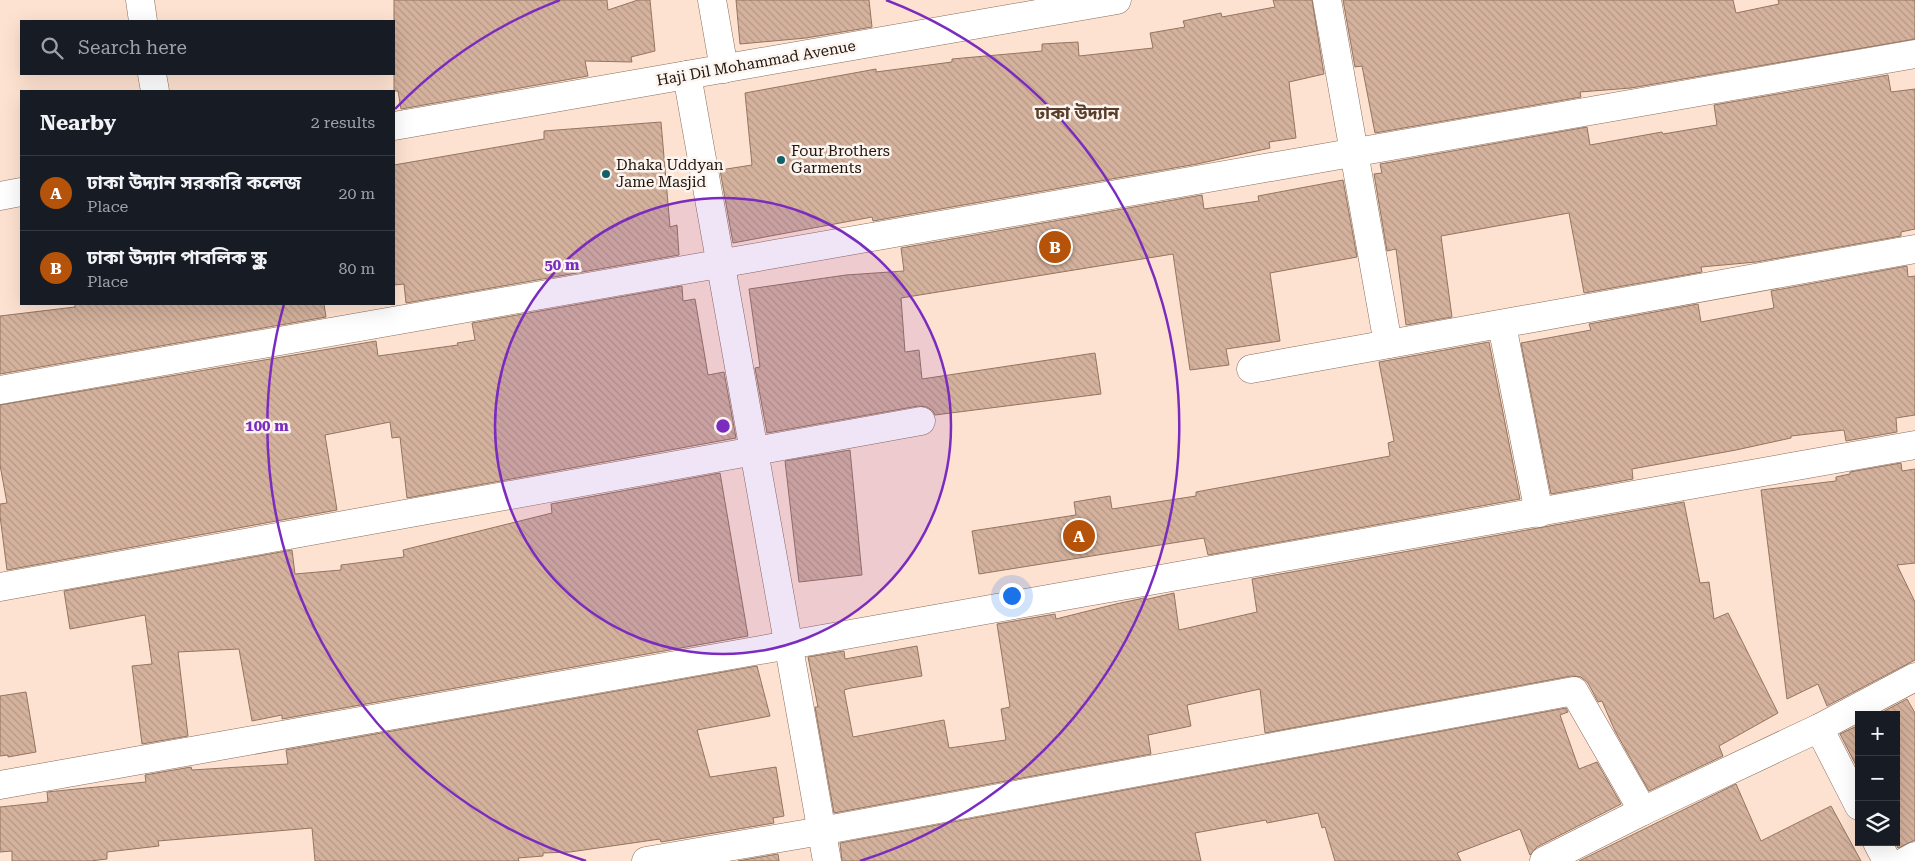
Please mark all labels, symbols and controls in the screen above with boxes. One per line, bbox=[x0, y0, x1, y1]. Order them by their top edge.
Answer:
search box bbox=[20, 20, 395, 75]
icon: search bbox=[38, 34, 66, 62]
text: Search here bbox=[78, 36, 187, 59]
street label: Haji Dil Mohammad Avenue bbox=[655, 37, 857, 89]
district label: ঢাকা উদ্যান bbox=[1034, 102, 1120, 123]
text: Nearby bbox=[40, 111, 116, 135]
text: 2 results bbox=[311, 113, 375, 132]
place label: Four Brothers Garments bbox=[791, 142, 890, 177]
marker: Four Brothers Garments bbox=[775, 154, 787, 166]
place label: Dhaka Uddyan Jame Masjid bbox=[616, 156, 724, 191]
marker: Dhaka Uddyan Jame Masjid bbox=[600, 168, 612, 180]
text: ঢাকা উদ্যান সরকারি কলেজ bbox=[87, 171, 301, 194]
text: A bbox=[50, 184, 62, 203]
text: 20 m bbox=[338, 184, 375, 203]
text: Place bbox=[87, 197, 128, 216]
pin: B bbox=[1039, 228, 1071, 266]
text: ঢাকা উদ্যান পাবলিক স্কুল bbox=[87, 246, 267, 269]
text: 50 m bbox=[544, 256, 580, 274]
text: B bbox=[50, 259, 62, 278]
text: 80 m bbox=[338, 259, 375, 278]
text: Place bbox=[87, 272, 128, 291]
text: 100 m bbox=[245, 417, 289, 435]
centre of rings bbox=[714, 417, 732, 435]
pin: A bbox=[1063, 517, 1095, 555]
your location bbox=[999, 583, 1025, 609]
map controls bbox=[1855, 711, 1900, 846]
button: + bbox=[1855, 711, 1900, 756]
button: − bbox=[1855, 756, 1900, 801]
button: layers bbox=[1855, 801, 1900, 846]

